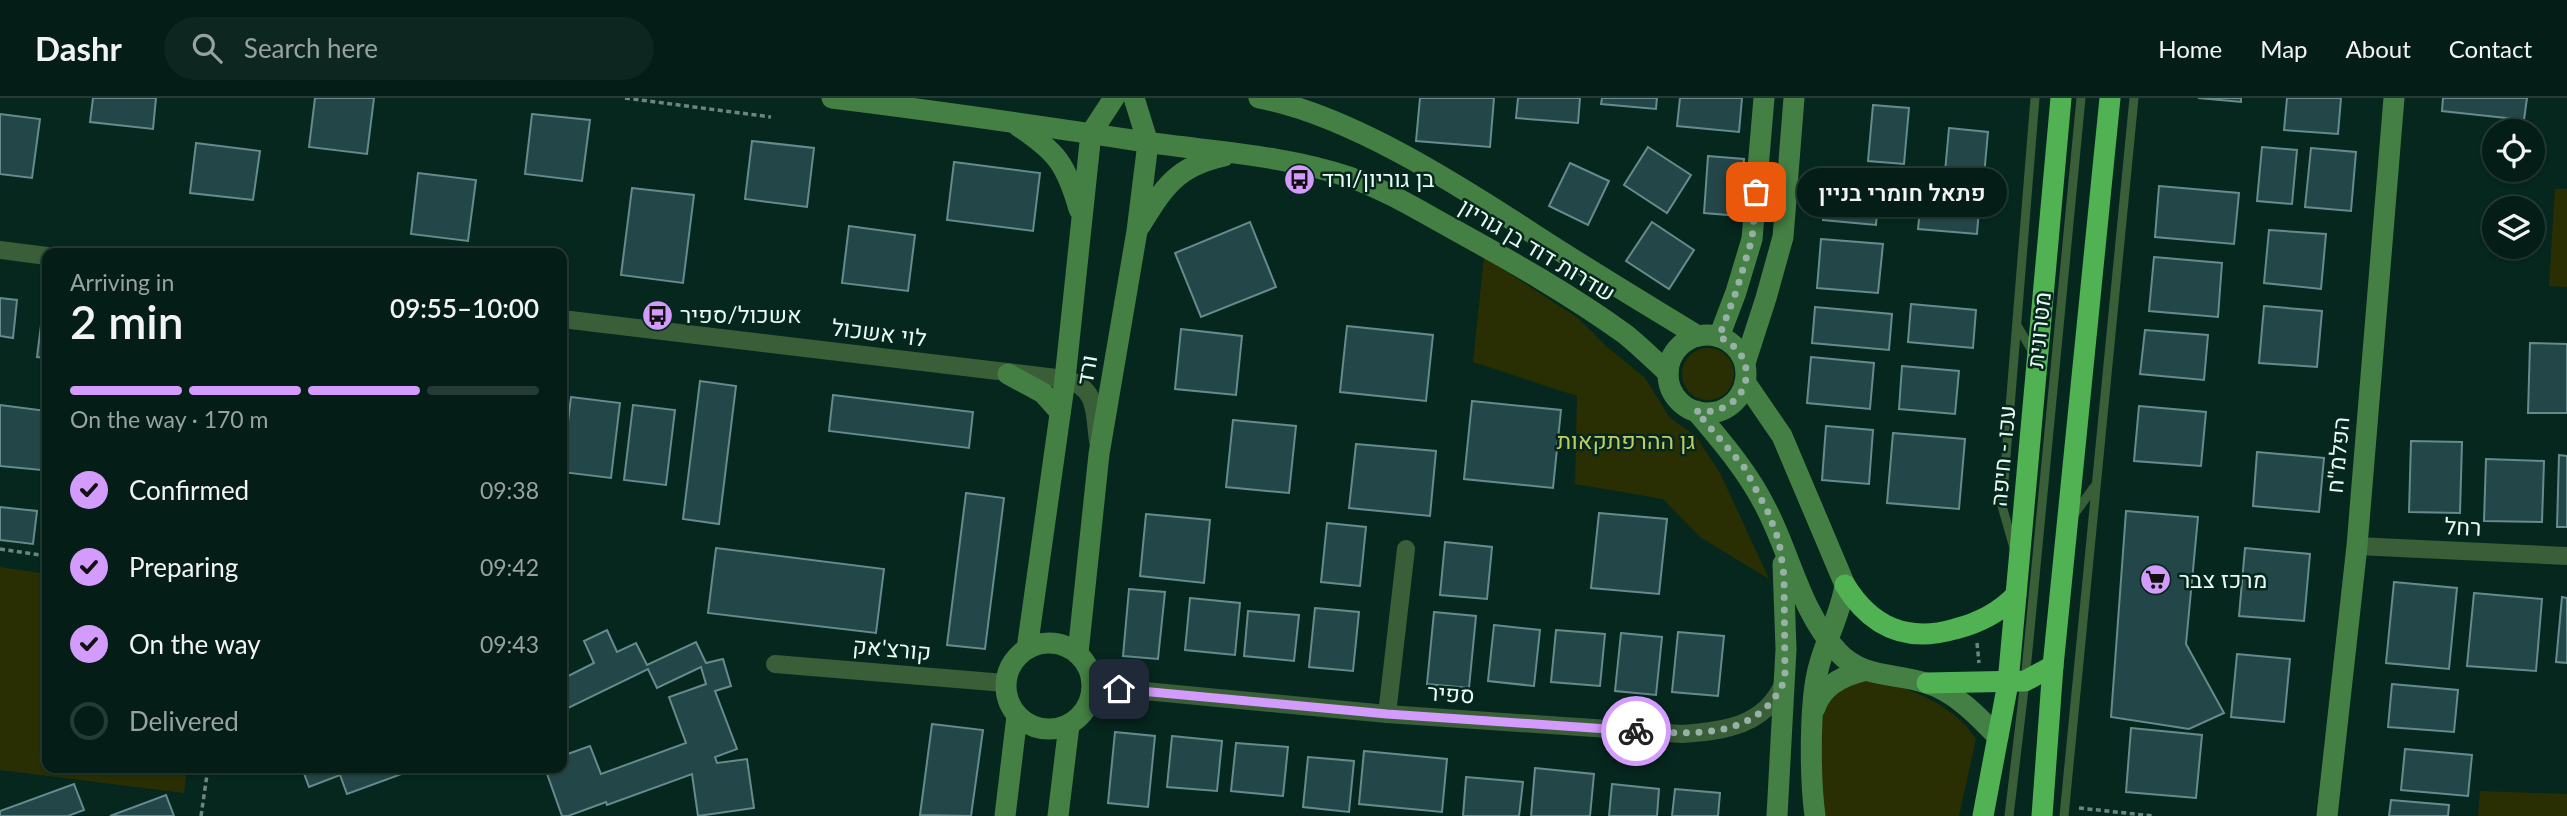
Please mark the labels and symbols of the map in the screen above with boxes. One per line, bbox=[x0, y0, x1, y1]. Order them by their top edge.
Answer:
bus stop icon: בן גוריון/ורד bbox=[1282, 162, 1316, 196]
pin bbox=[1726, 162, 1786, 222]
place label: בן גוריון/ורד bbox=[1322, 164, 1434, 192]
callout: פתאל חומרי בניין bbox=[1798, 168, 2008, 217]
street label: שדרות דוד בן גוריון bbox=[1454, 192, 1621, 307]
street label: מטרונית bbox=[2020, 290, 2056, 369]
bus stop icon: אשכול/ספיר bbox=[640, 298, 674, 332]
place label: אשכול/ספיר bbox=[680, 300, 802, 328]
street label: לוי אשכול bbox=[830, 312, 928, 352]
street label: ורד bbox=[1070, 353, 1102, 387]
street label: עכו - חיפה bbox=[1984, 404, 2020, 508]
street label: הפלמ"ח bbox=[2320, 415, 2354, 494]
park label: גן ההרפתקאות bbox=[1557, 426, 1695, 454]
street label: רחל bbox=[2444, 511, 2482, 541]
supermarket icon: מרכז צבר bbox=[2139, 563, 2173, 597]
place label: מרכז צבר bbox=[2179, 565, 2267, 593]
street label: קורצ'אק bbox=[852, 631, 933, 665]
pin bbox=[1089, 659, 1149, 719]
street label: ספיר bbox=[1426, 677, 1476, 709]
courier bbox=[1601, 696, 1671, 766]

